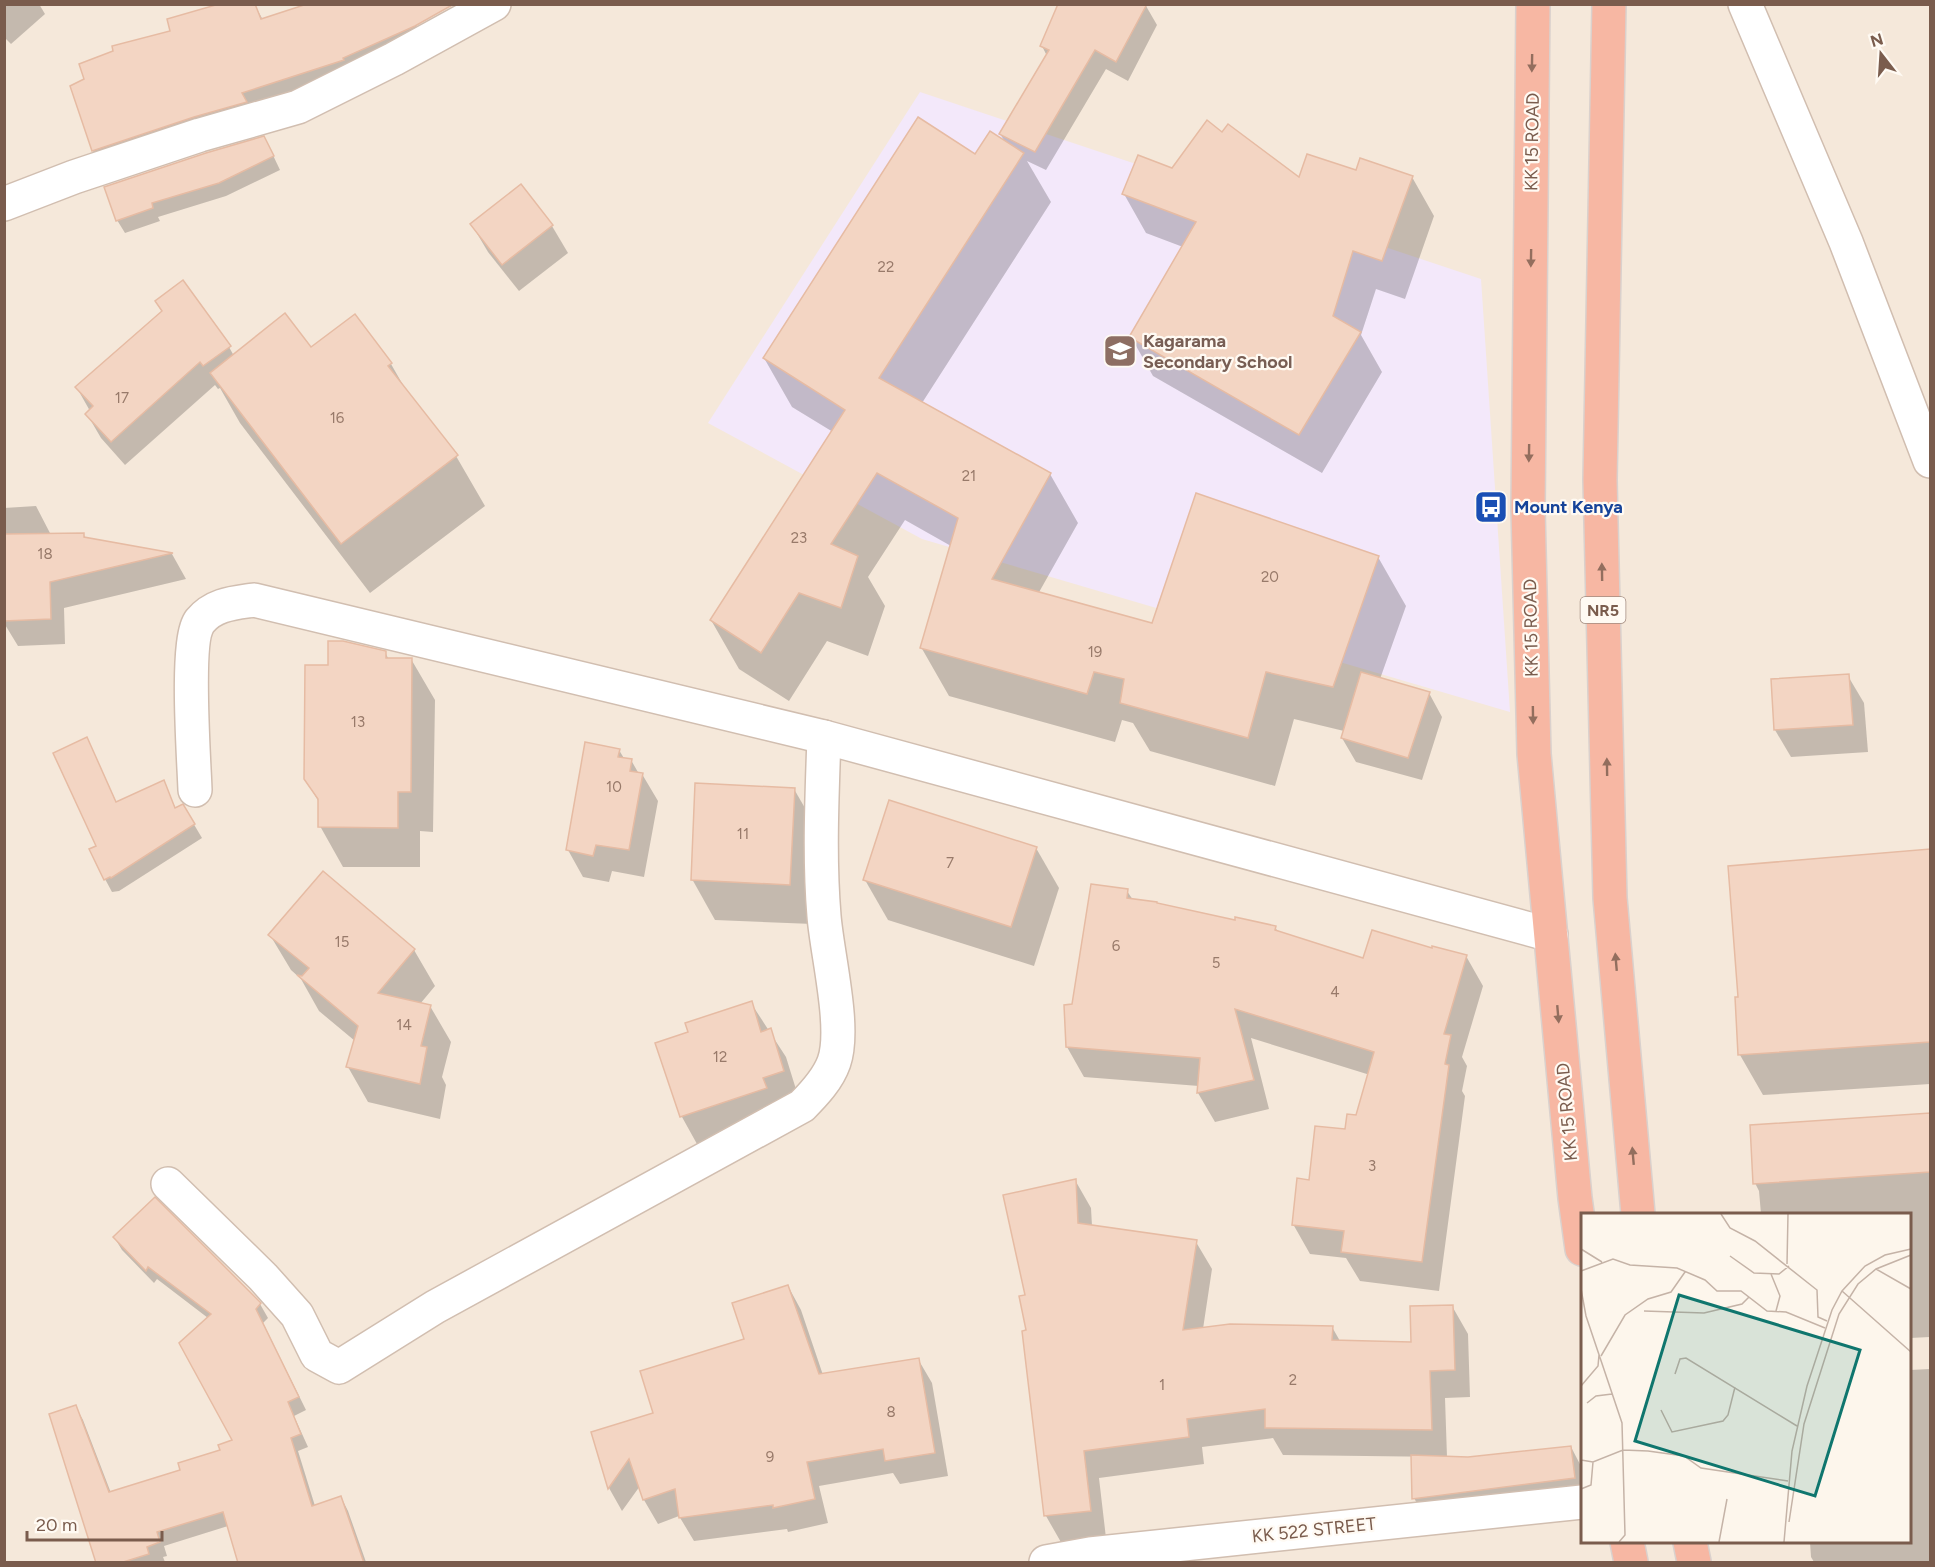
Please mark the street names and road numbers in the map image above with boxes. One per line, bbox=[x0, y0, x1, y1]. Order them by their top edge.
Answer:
street label: KK 15 ROAD bbox=[1520, 93, 1544, 191]
street label: KK 15 ROAD bbox=[1519, 579, 1543, 677]
road number: NR5 bbox=[1580, 597, 1626, 623]
street label: KK 15 ROAD bbox=[1552, 1062, 1582, 1162]
street label: KK 522 STREET bbox=[1251, 1513, 1377, 1547]

